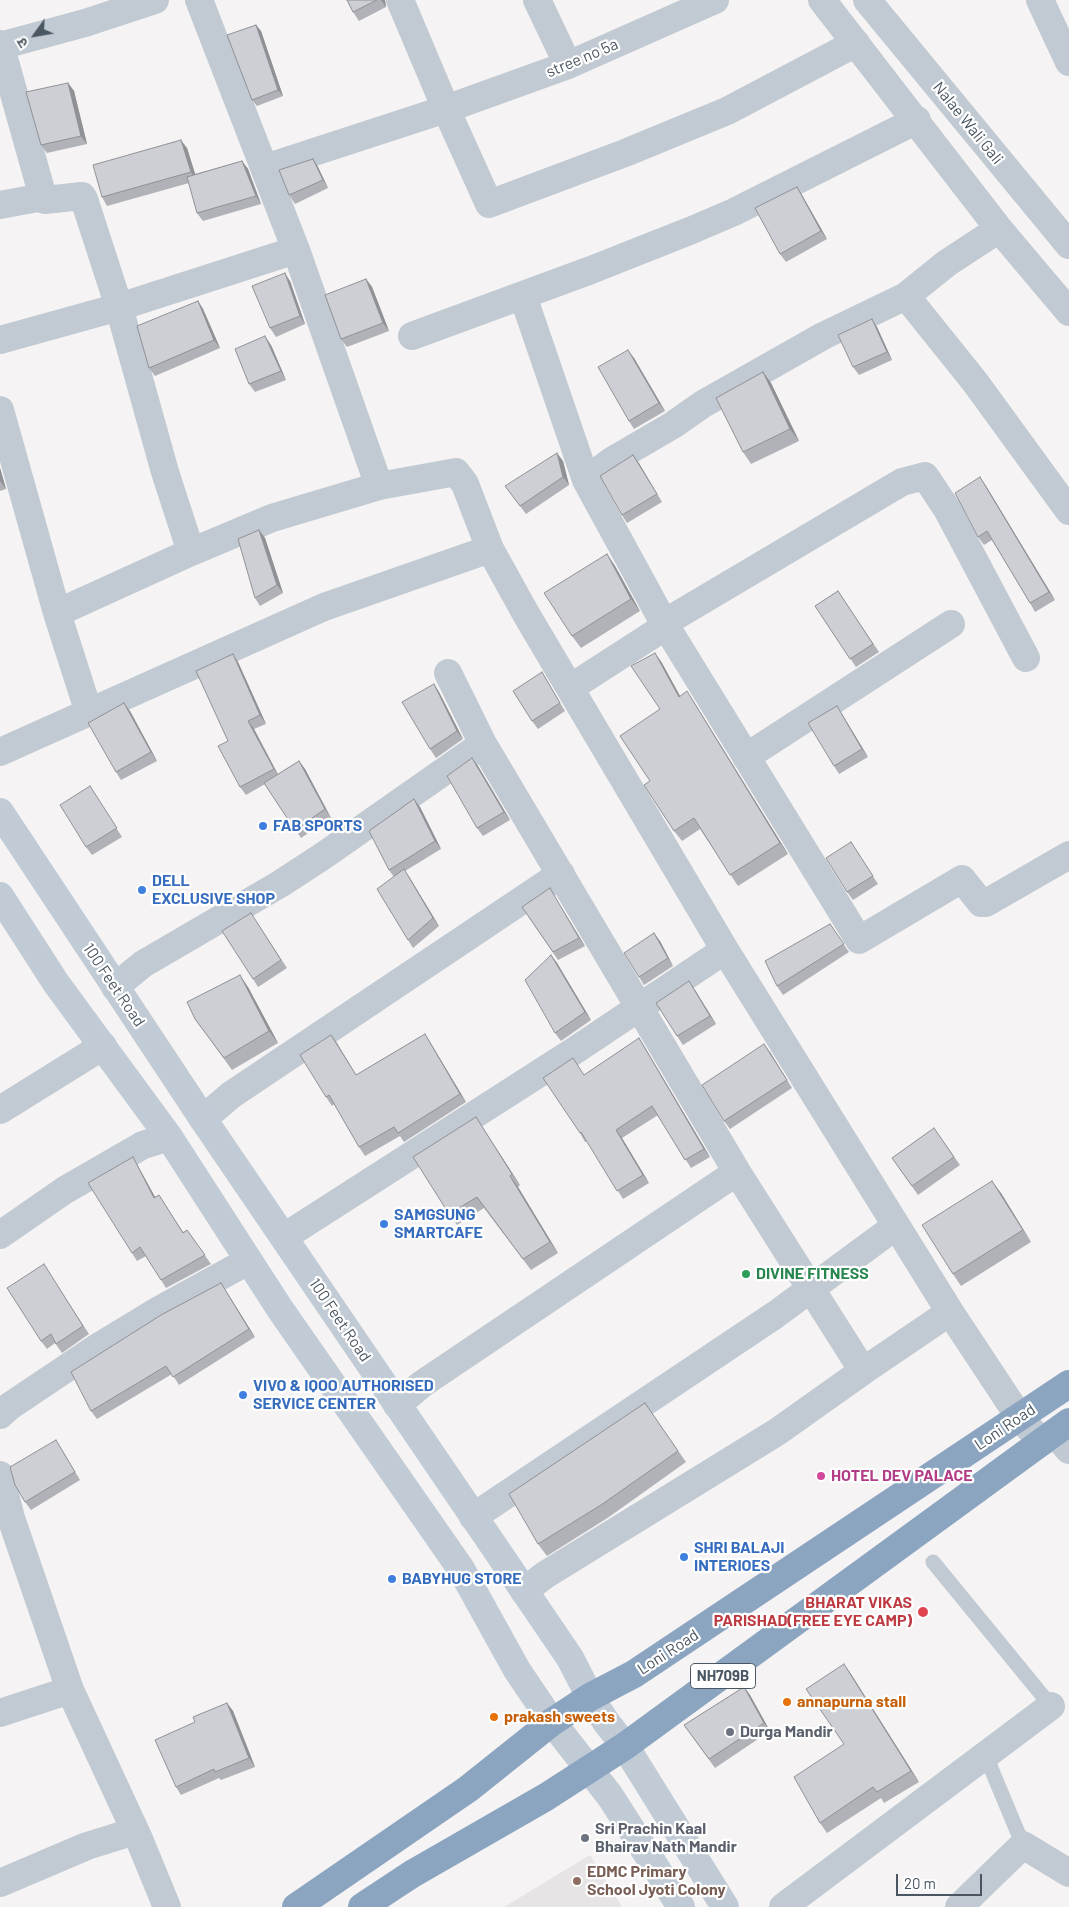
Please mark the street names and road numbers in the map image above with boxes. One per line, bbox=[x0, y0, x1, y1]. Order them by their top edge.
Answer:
street label: stree no 5a bbox=[543, 34, 621, 82]
street label: Nalae Wali Gali bbox=[929, 78, 1007, 168]
street label: 100 Feet Road bbox=[79, 940, 149, 1030]
street label: 100 Feet Road bbox=[305, 1275, 375, 1365]
street label: Loni Road bbox=[971, 1400, 1039, 1454]
street label: Loni Road bbox=[634, 1625, 702, 1679]
road number: NH709B bbox=[690, 1664, 756, 1688]

